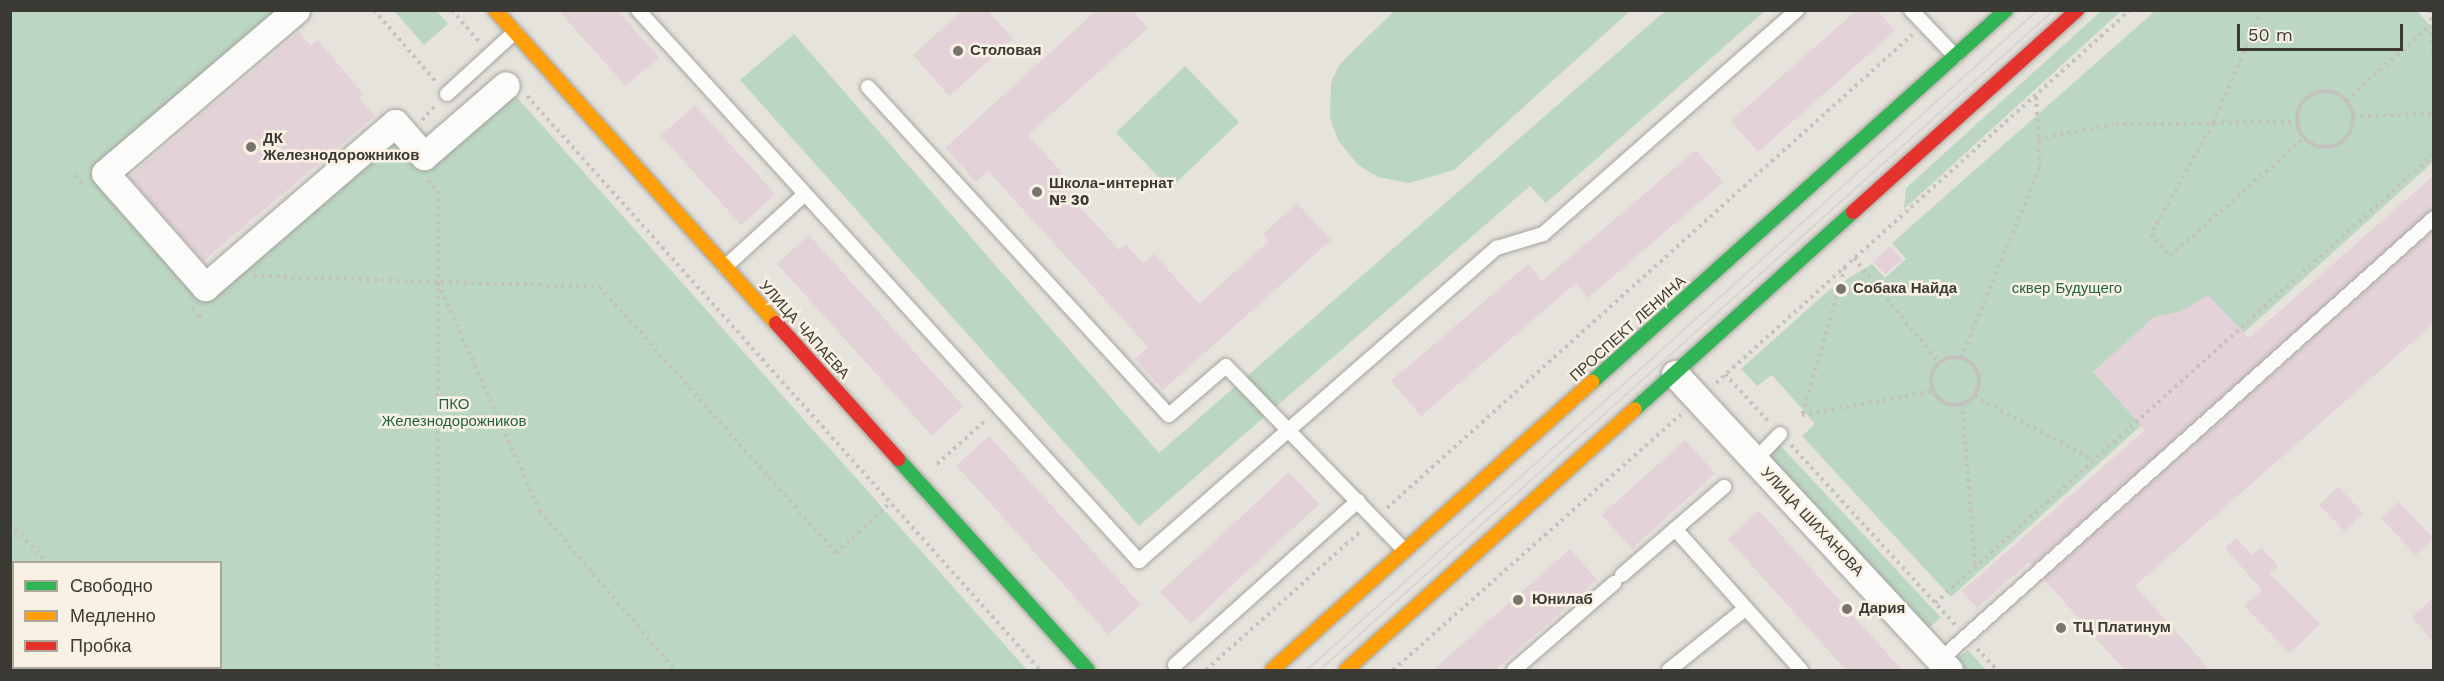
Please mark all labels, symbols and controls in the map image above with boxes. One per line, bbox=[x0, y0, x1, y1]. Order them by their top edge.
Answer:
scale bar bbox=[2240, 12, 2406, 50]
text: 50 m bbox=[2248, 24, 2293, 45]
place label: Столовая bbox=[970, 42, 1041, 60]
marker: Столовая bbox=[951, 44, 965, 58]
place label: ДК Железнодорожников bbox=[263, 129, 419, 164]
marker: ДК Железнодорожников bbox=[244, 140, 258, 154]
place label: Школа-интернат № 30 bbox=[1049, 174, 1174, 209]
marker: Школа-интернат № 30 bbox=[1030, 185, 1044, 199]
street label: ПРОСПЕКТ ЛЕНИНА bbox=[1567, 272, 1689, 386]
street label: УЛИЦА ЧАПАЕВА bbox=[755, 277, 853, 383]
place label: Собака Найда bbox=[1853, 280, 1957, 298]
park label: сквер Будущего bbox=[2012, 280, 2122, 298]
marker: Собака Найда bbox=[1834, 282, 1848, 296]
park label: ПКО Железнодорожников bbox=[382, 395, 526, 430]
street label: УЛИЦА ШИХАНОВА bbox=[1757, 464, 1867, 580]
legend bbox=[12, 561, 222, 669]
text: Свободно bbox=[70, 575, 153, 596]
marker: Юнилаб bbox=[1509, 591, 1527, 609]
place label: Юнилаб bbox=[1532, 591, 1593, 609]
place label: Дария bbox=[1859, 600, 1905, 618]
marker: Дария bbox=[1840, 602, 1854, 616]
text: Медленно bbox=[70, 605, 156, 626]
place label: ТЦ Платинум bbox=[2073, 619, 2171, 637]
marker: ТЦ Платинум bbox=[2054, 621, 2068, 635]
text: Пробка bbox=[70, 635, 132, 656]

